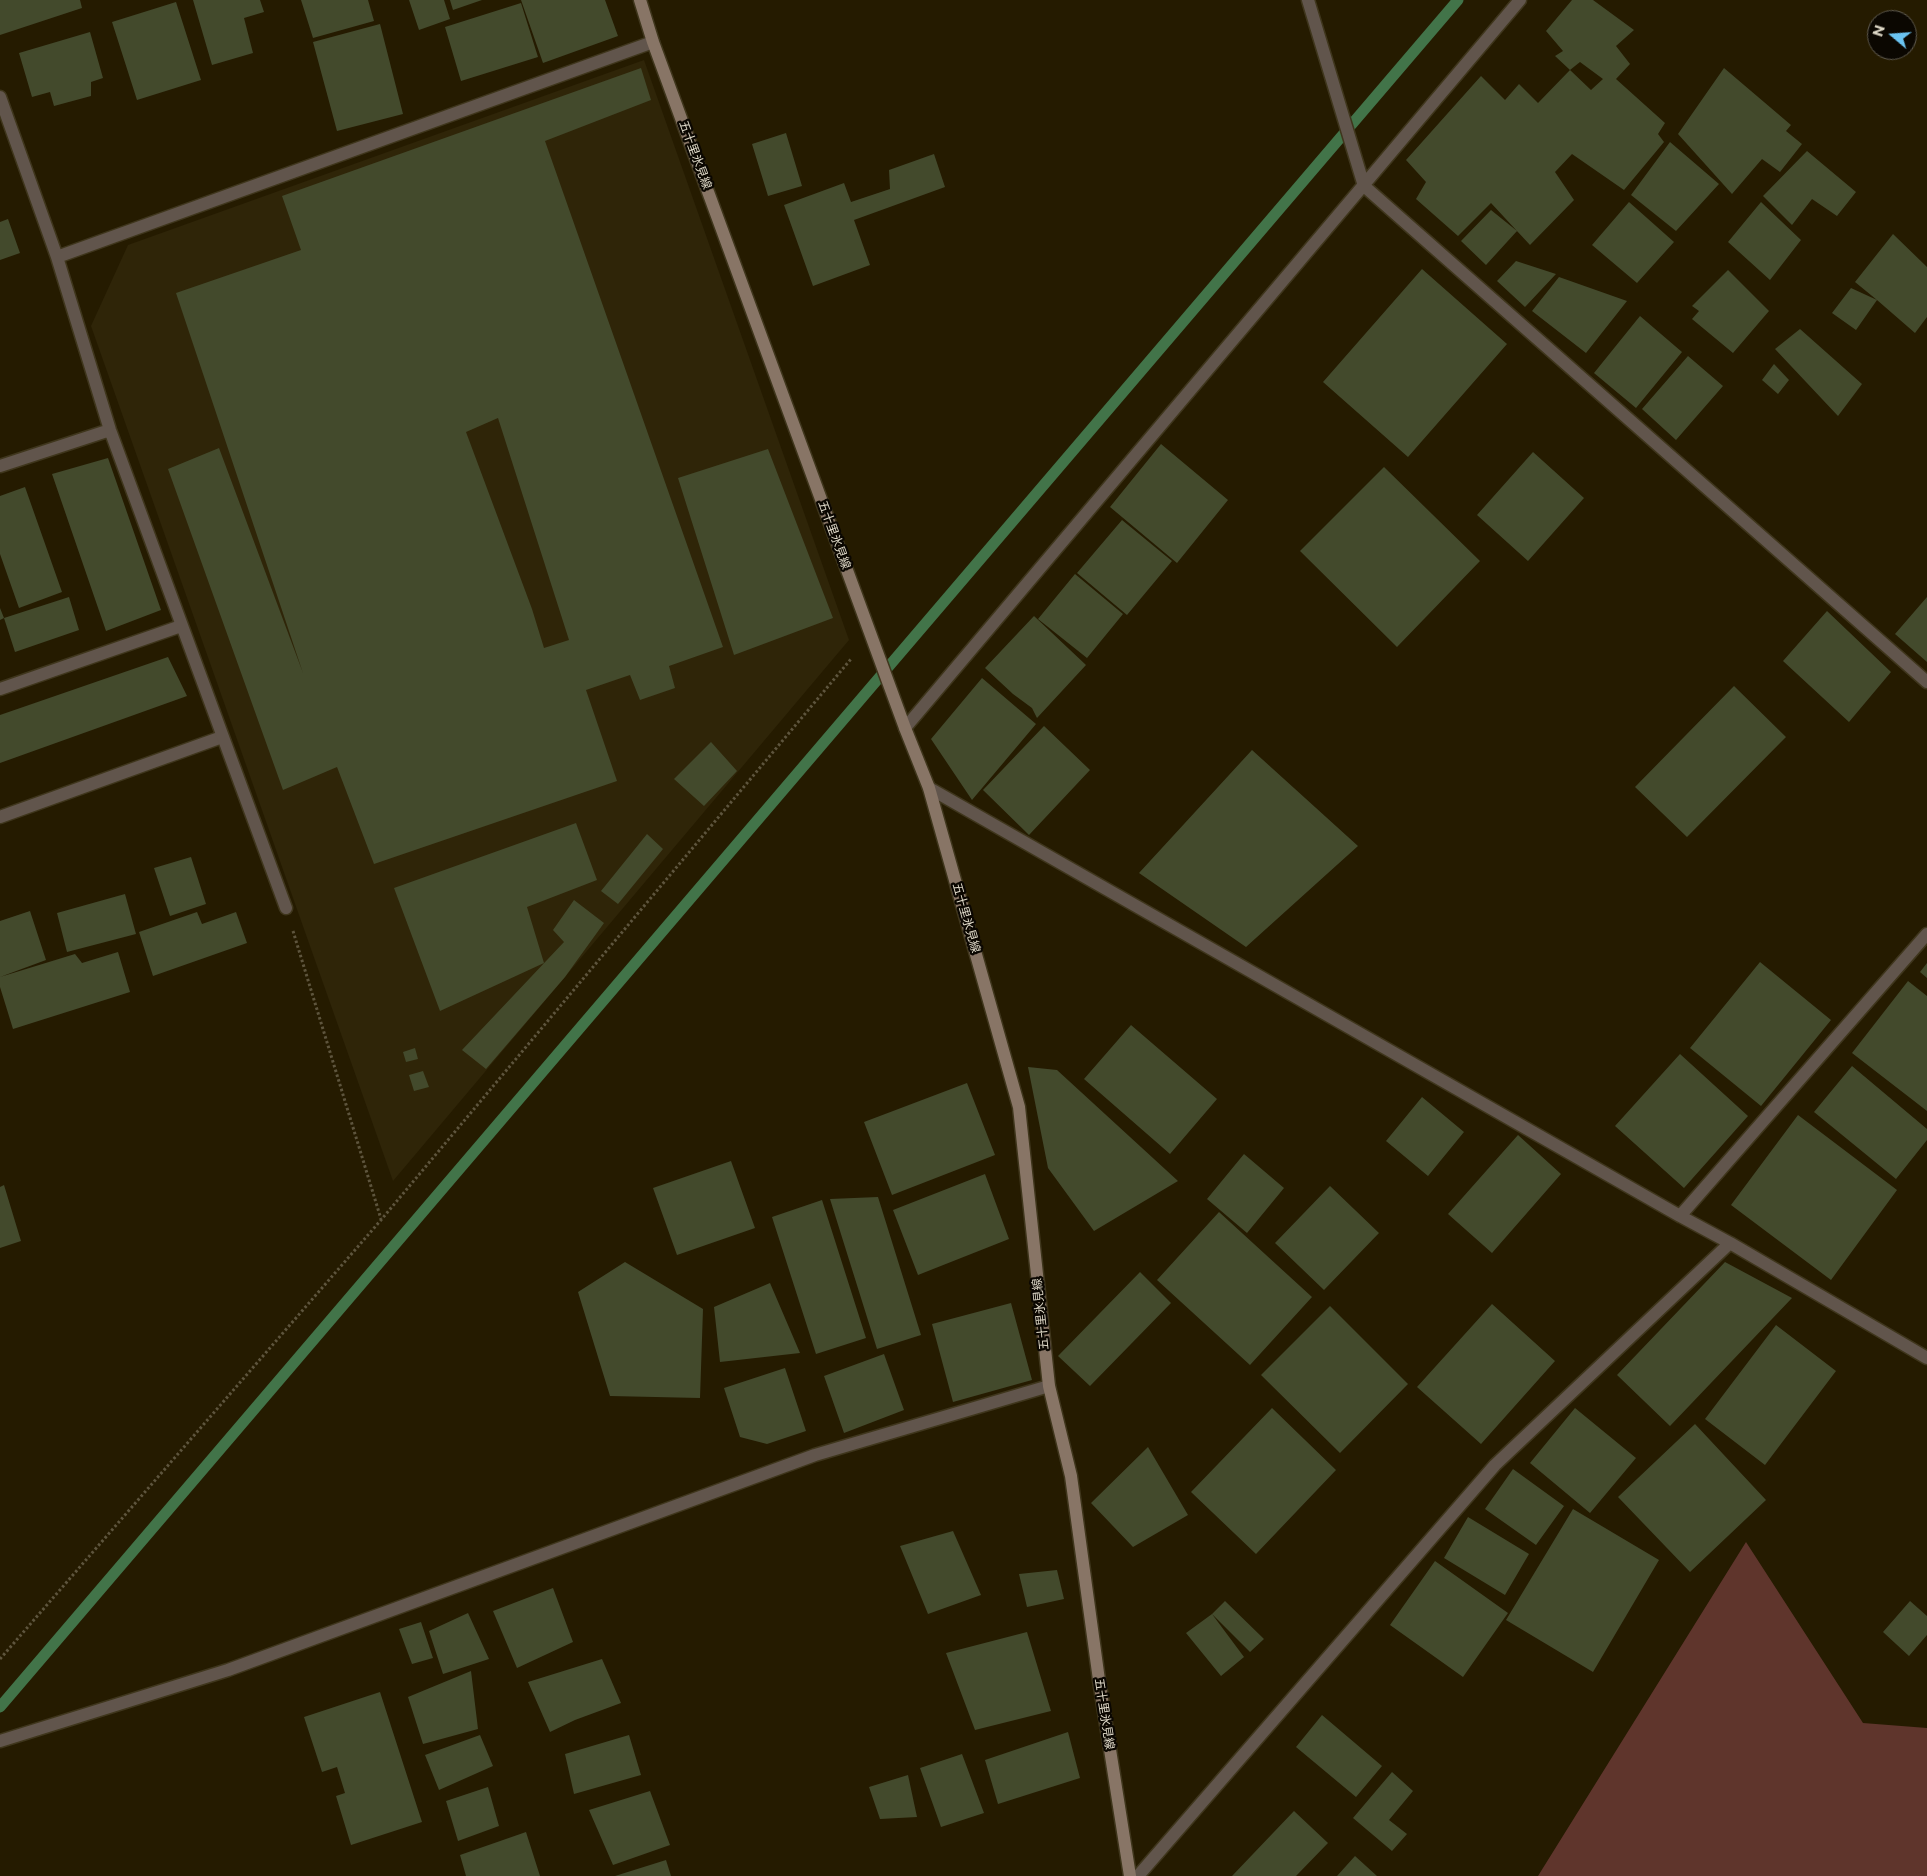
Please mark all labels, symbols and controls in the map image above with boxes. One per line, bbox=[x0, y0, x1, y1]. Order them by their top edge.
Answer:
north arrow bbox=[1867, 10, 1917, 60]
text: N bbox=[1868, 23, 1889, 39]
street label: 五十里氷見線 bbox=[676, 119, 714, 191]
street label: 五十里氷見線 bbox=[815, 499, 853, 571]
street label: 五十里氷見線 bbox=[949, 881, 983, 955]
street label: 五十里氷見線 bbox=[1030, 1277, 1052, 1351]
street label: 五十里氷見線 bbox=[1091, 1677, 1117, 1751]

